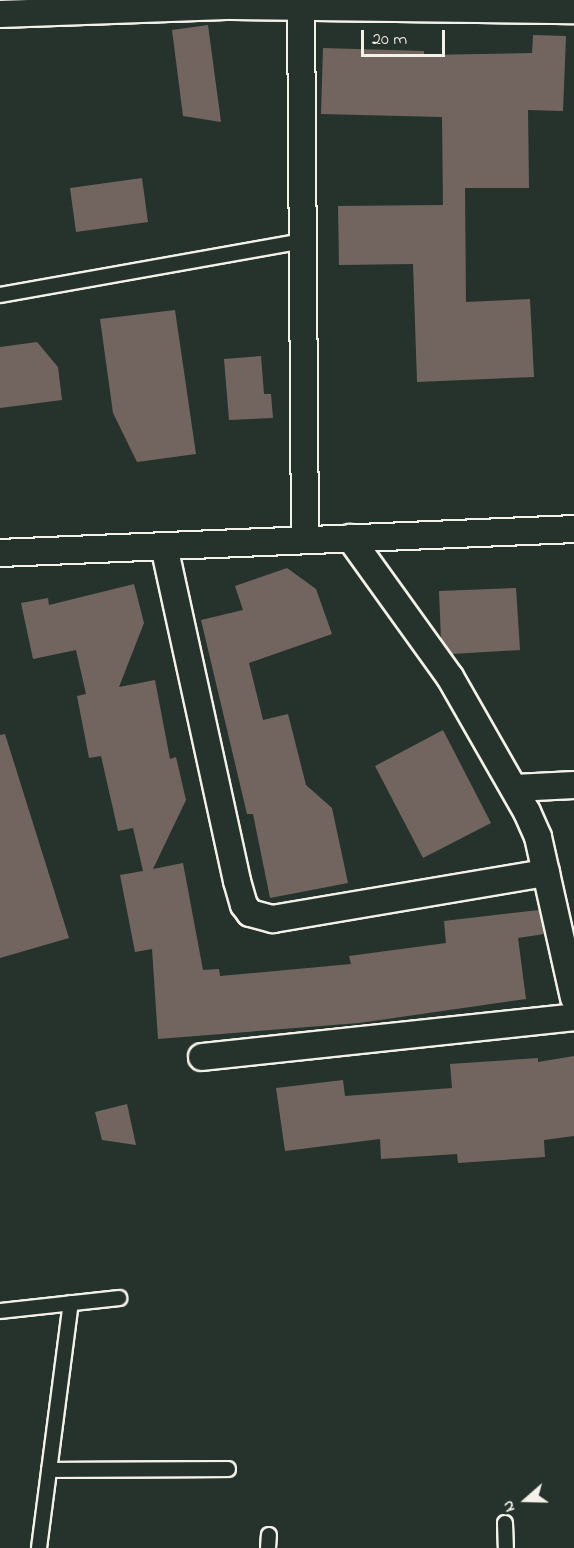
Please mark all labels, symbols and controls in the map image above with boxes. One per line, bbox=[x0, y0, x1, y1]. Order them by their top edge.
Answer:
scale bar bbox=[364, 18, 448, 56]
text: 20 m bbox=[372, 27, 407, 53]
north arrow bbox=[496, 1470, 556, 1530]
text: N bbox=[496, 1497, 522, 1515]

